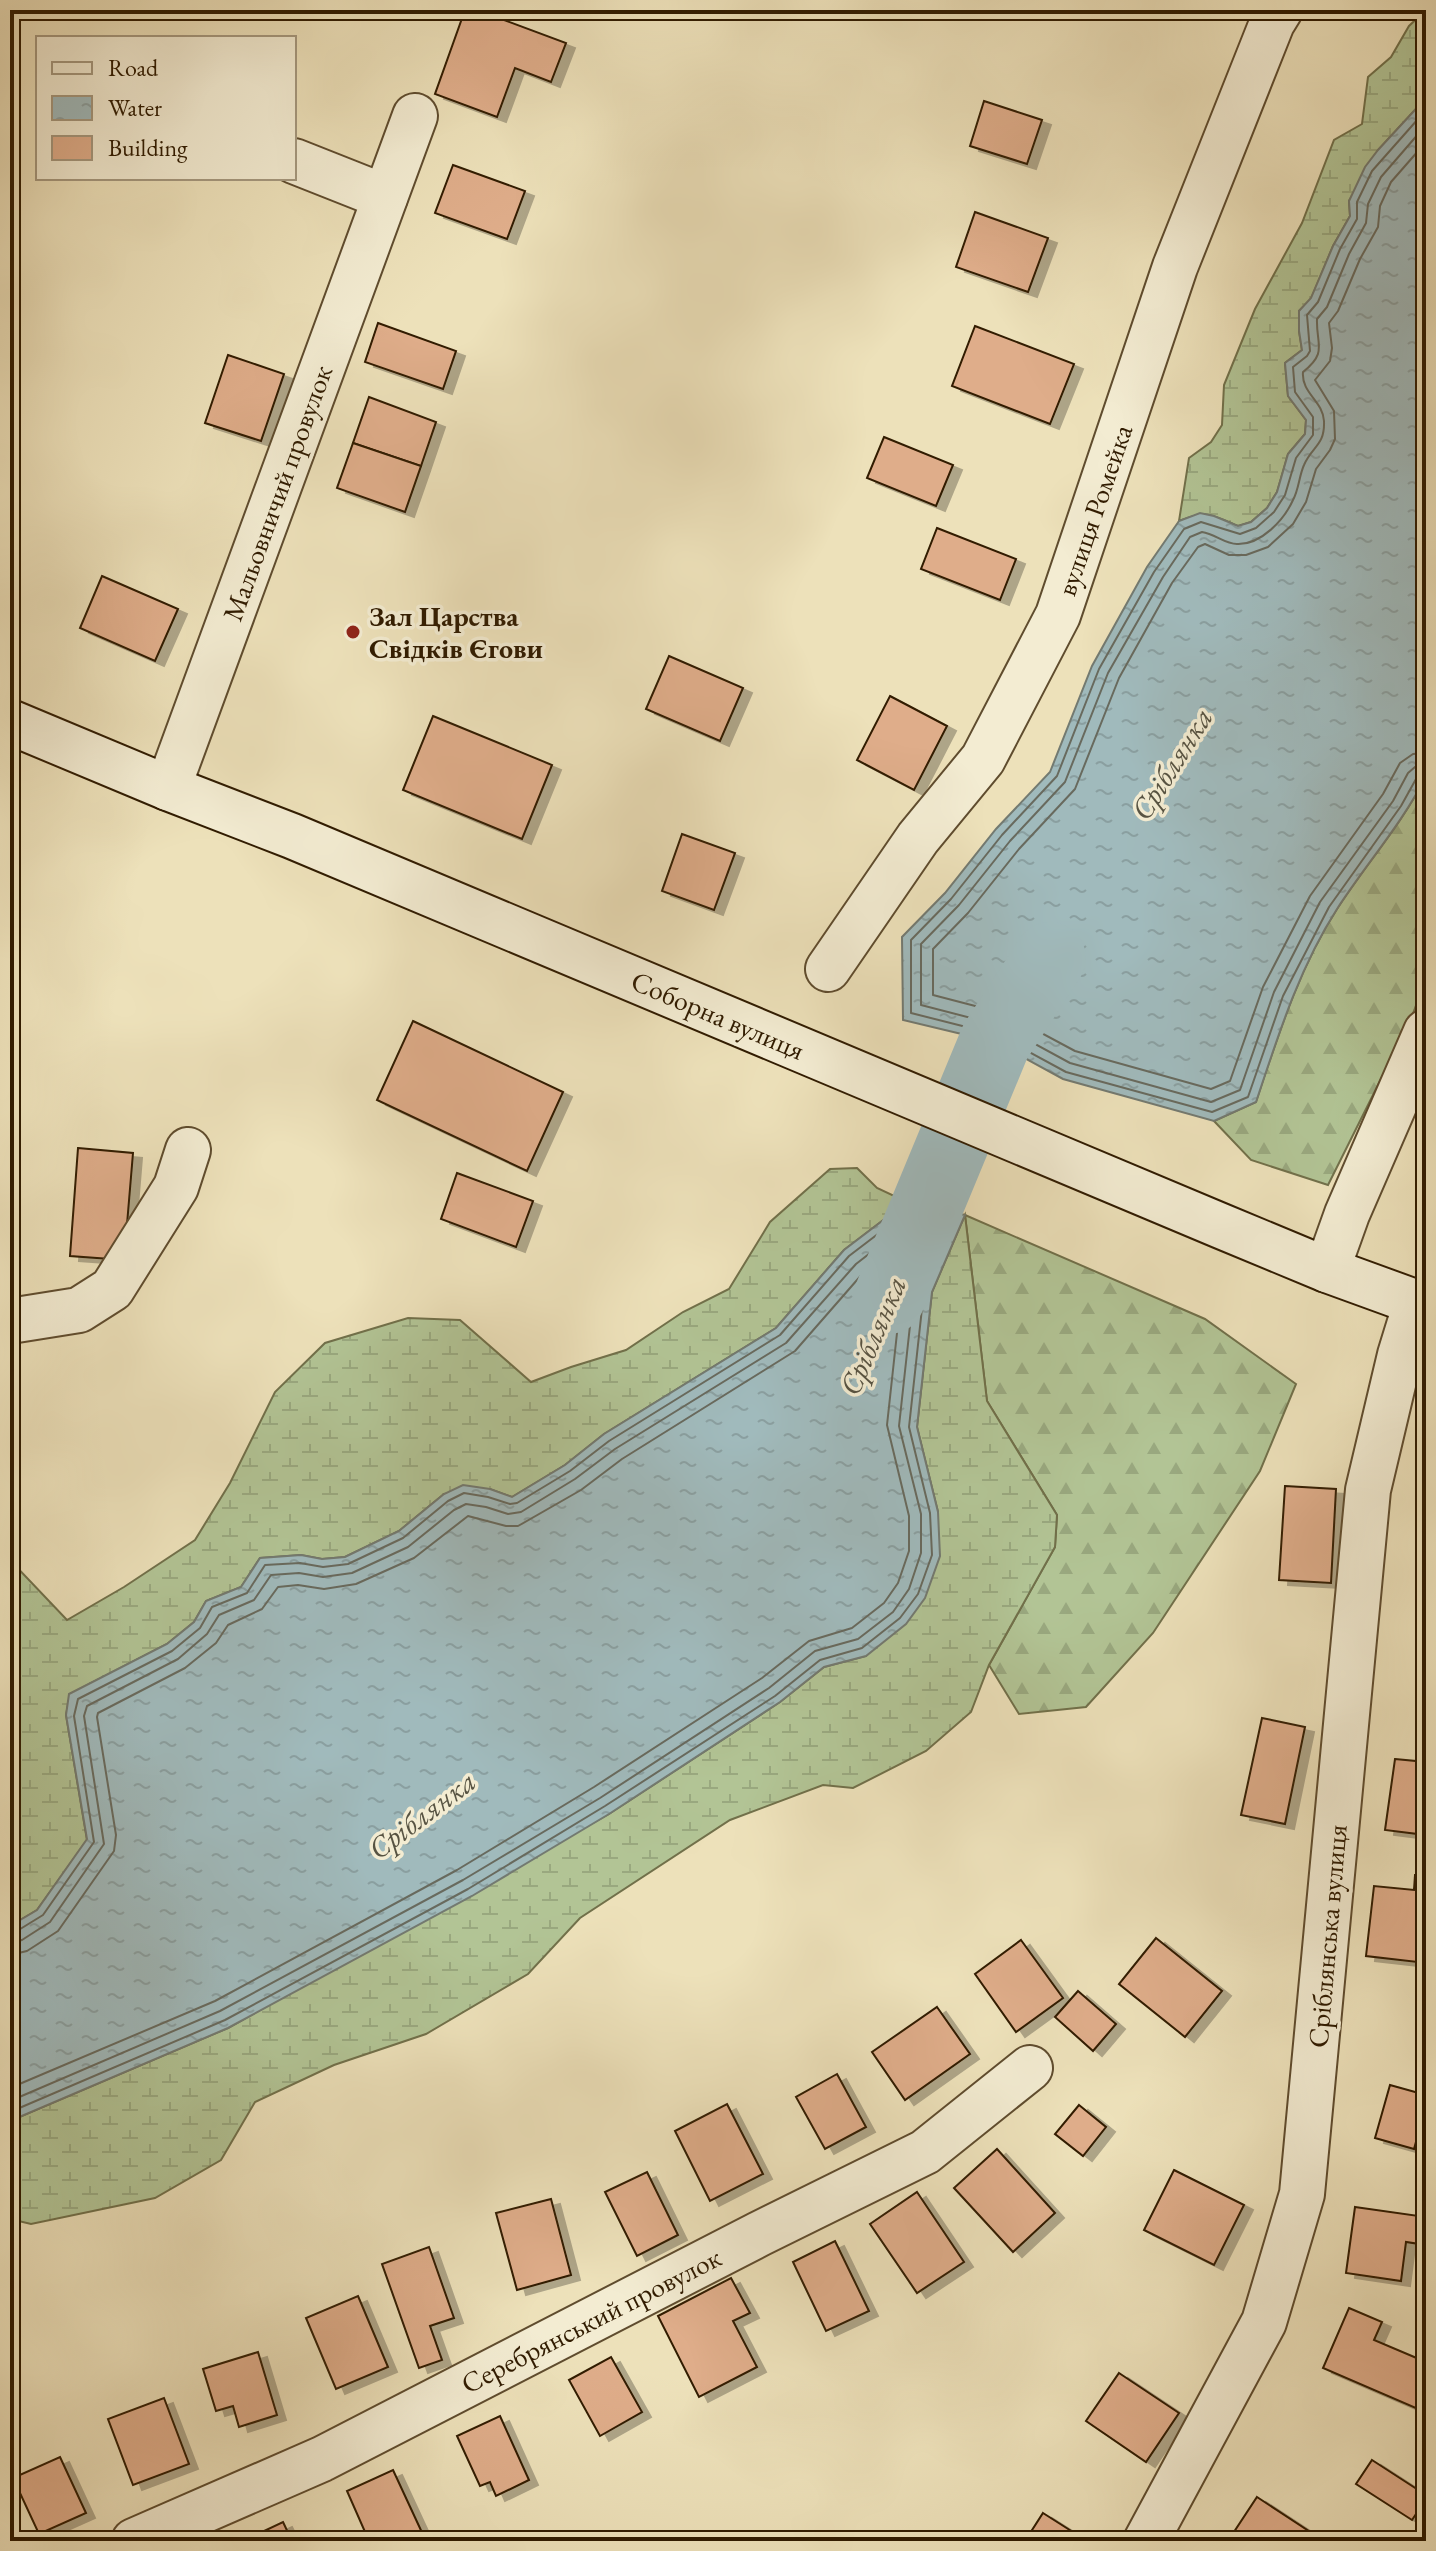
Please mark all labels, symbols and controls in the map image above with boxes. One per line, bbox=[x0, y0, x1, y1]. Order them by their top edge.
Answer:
legend bbox=[36, 36, 296, 180]
text: Road bbox=[108, 52, 159, 83]
text: Water bbox=[108, 92, 162, 123]
text: Building bbox=[108, 132, 188, 163]
street label: Мальовничий провулок bbox=[214, 360, 340, 626]
street label: вулиця Ромейка bbox=[1048, 419, 1140, 600]
place label: Зал Царства Свідків Єгови bbox=[369, 598, 543, 666]
marker: Зал Царства Свідків Єгови bbox=[344, 623, 362, 641]
water label: Сріблянка bbox=[1122, 700, 1221, 827]
street label: Соборна вулиця bbox=[626, 962, 810, 1068]
water label: Сріблянка bbox=[830, 1271, 915, 1401]
water label: Сріблянка bbox=[360, 1761, 483, 1868]
street label: Сріблянська вулиця bbox=[1299, 1823, 1355, 2049]
street label: Серебрянський провулок bbox=[455, 2239, 727, 2401]

